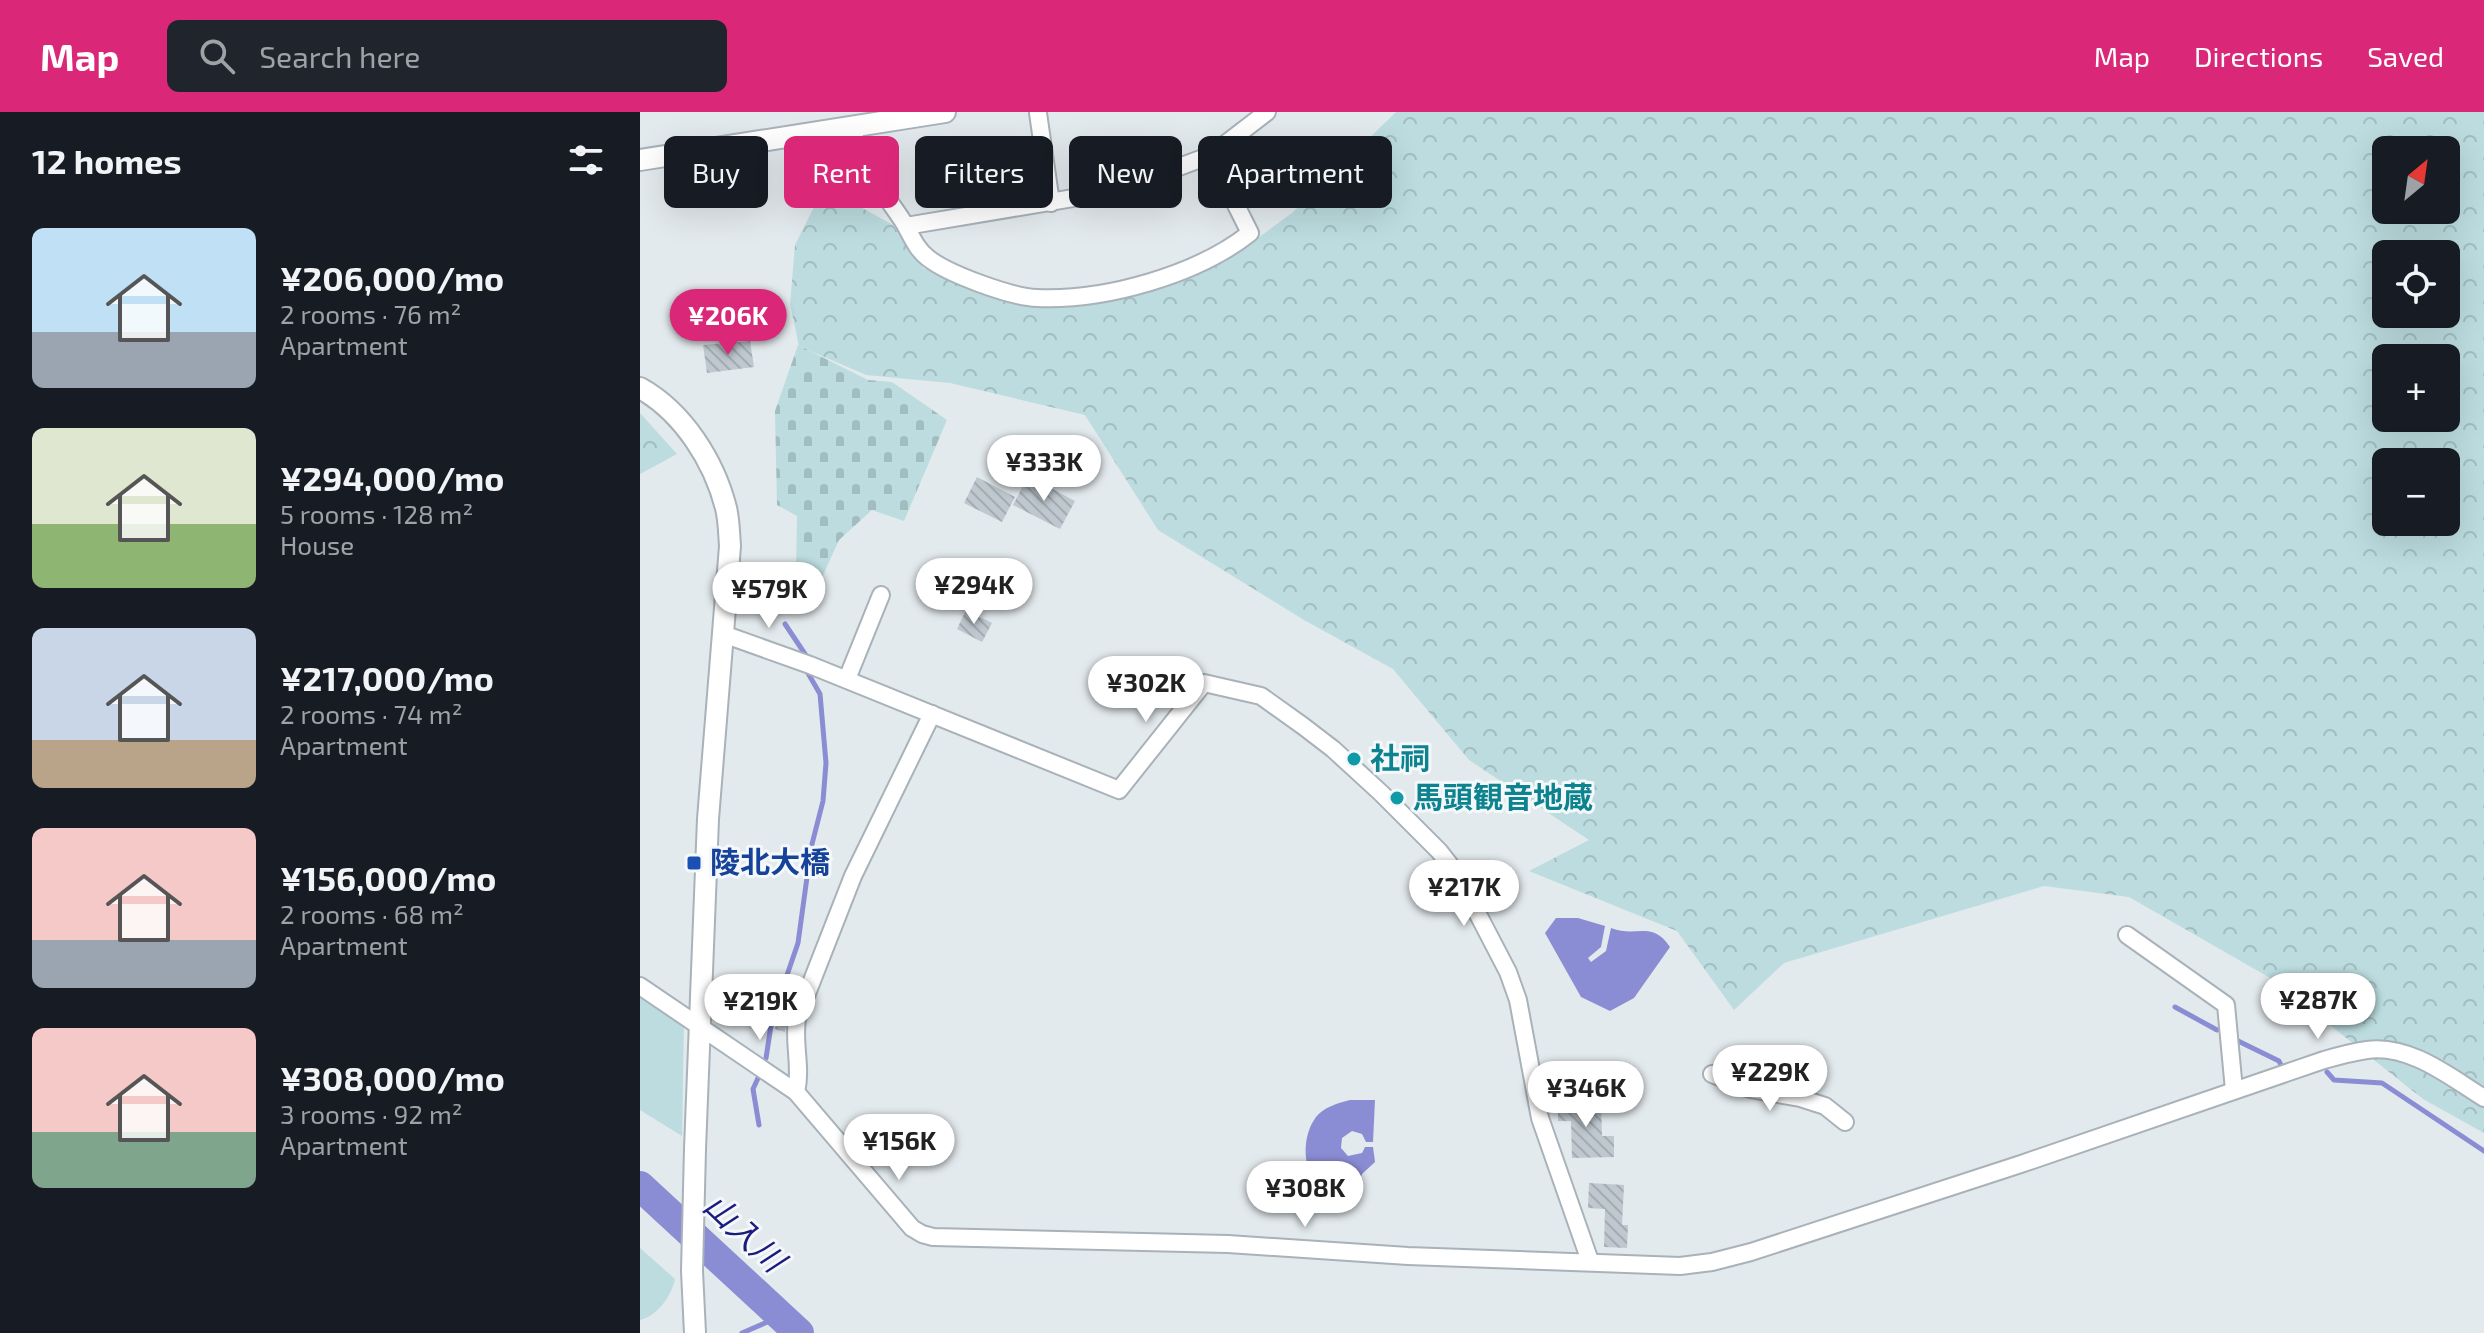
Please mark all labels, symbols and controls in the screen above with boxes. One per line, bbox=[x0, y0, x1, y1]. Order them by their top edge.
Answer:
search box bbox=[167, 20, 727, 92]
text: Map bbox=[40, 33, 119, 79]
icon: search bbox=[195, 34, 239, 78]
text: Search here bbox=[259, 38, 420, 74]
text: Map bbox=[2094, 39, 2150, 73]
text: Directions bbox=[2194, 39, 2323, 73]
text: Saved bbox=[2367, 39, 2444, 73]
chip: Buy bbox=[664, 136, 768, 208]
chip: Rent bbox=[784, 136, 899, 208]
chip: Filters bbox=[915, 136, 1053, 208]
chip: New bbox=[1069, 136, 1182, 208]
chip: Apartment bbox=[1198, 136, 1392, 208]
north arrow bbox=[2372, 136, 2460, 224]
map controls bbox=[2372, 136, 2460, 536]
icon: filters bbox=[564, 138, 608, 182]
text: 12 homes bbox=[32, 140, 181, 181]
button: locate bbox=[2372, 240, 2460, 328]
text: ¥206,000/mo bbox=[280, 257, 504, 298]
icon: home bbox=[96, 260, 192, 356]
pin: ¥206K bbox=[672, 289, 784, 357]
text: 2 rooms · 76 m² bbox=[280, 298, 461, 329]
text: ¥206K bbox=[688, 299, 768, 330]
text: Apartment bbox=[280, 329, 408, 360]
button: + bbox=[2372, 344, 2460, 432]
pin: ¥333K bbox=[988, 435, 1100, 503]
text: ¥333K bbox=[1005, 445, 1083, 476]
button: − bbox=[2372, 448, 2460, 536]
text: ¥294,000/mo bbox=[280, 457, 504, 498]
icon: home bbox=[96, 460, 192, 556]
text: 5 rooms · 128 m² bbox=[280, 498, 473, 529]
text: House bbox=[280, 529, 354, 560]
pin: ¥294K bbox=[918, 558, 1030, 626]
pin: ¥579K bbox=[713, 562, 825, 630]
text: ¥294K bbox=[934, 568, 1014, 599]
text: ¥579K bbox=[730, 572, 808, 603]
pin: ¥302K bbox=[1090, 656, 1202, 724]
text: ¥217,000/mo bbox=[280, 657, 494, 698]
icon: home bbox=[96, 660, 192, 756]
text: ¥302K bbox=[1106, 666, 1186, 697]
text: 2 rooms · 74 m² bbox=[280, 698, 462, 729]
text: Apartment bbox=[280, 729, 408, 760]
place label: 社祠 bbox=[1370, 739, 1430, 775]
marker: 社祠 bbox=[1345, 750, 1363, 768]
place label: 馬頭観音地蔵 bbox=[1413, 778, 1593, 814]
marker: 馬頭観音地蔵 bbox=[1388, 789, 1406, 807]
place label: 陵北大橋 bbox=[710, 843, 830, 879]
marker: 陵北大橋 bbox=[685, 854, 703, 872]
text: ¥156,000/mo bbox=[280, 857, 496, 898]
icon: home bbox=[96, 860, 192, 956]
pin: ¥217K bbox=[1408, 860, 1520, 928]
text: ¥217K bbox=[1427, 870, 1501, 901]
text: 2 rooms · 68 m² bbox=[280, 898, 464, 929]
text: Apartment bbox=[280, 929, 408, 960]
pin: ¥287K bbox=[2262, 973, 2374, 1041]
pin: ¥219K bbox=[704, 974, 816, 1042]
text: ¥287K bbox=[2279, 983, 2357, 1014]
text: ¥219K bbox=[722, 984, 798, 1015]
pin: ¥229K bbox=[1714, 1045, 1826, 1113]
text: ¥229K bbox=[1730, 1055, 1810, 1086]
text: ¥308,000/mo bbox=[280, 1057, 505, 1098]
icon: home bbox=[96, 1060, 192, 1156]
pin: ¥346K bbox=[1530, 1061, 1642, 1129]
text: ¥346K bbox=[1546, 1071, 1626, 1102]
text: 3 rooms · 92 m² bbox=[280, 1098, 462, 1129]
pin: ¥156K bbox=[843, 1114, 955, 1182]
text: ¥156K bbox=[862, 1124, 936, 1155]
text: Apartment bbox=[280, 1129, 408, 1160]
pin: ¥308K bbox=[1249, 1161, 1361, 1229]
text: ¥308K bbox=[1264, 1171, 1346, 1202]
water label: 山入川 bbox=[697, 1185, 796, 1280]

